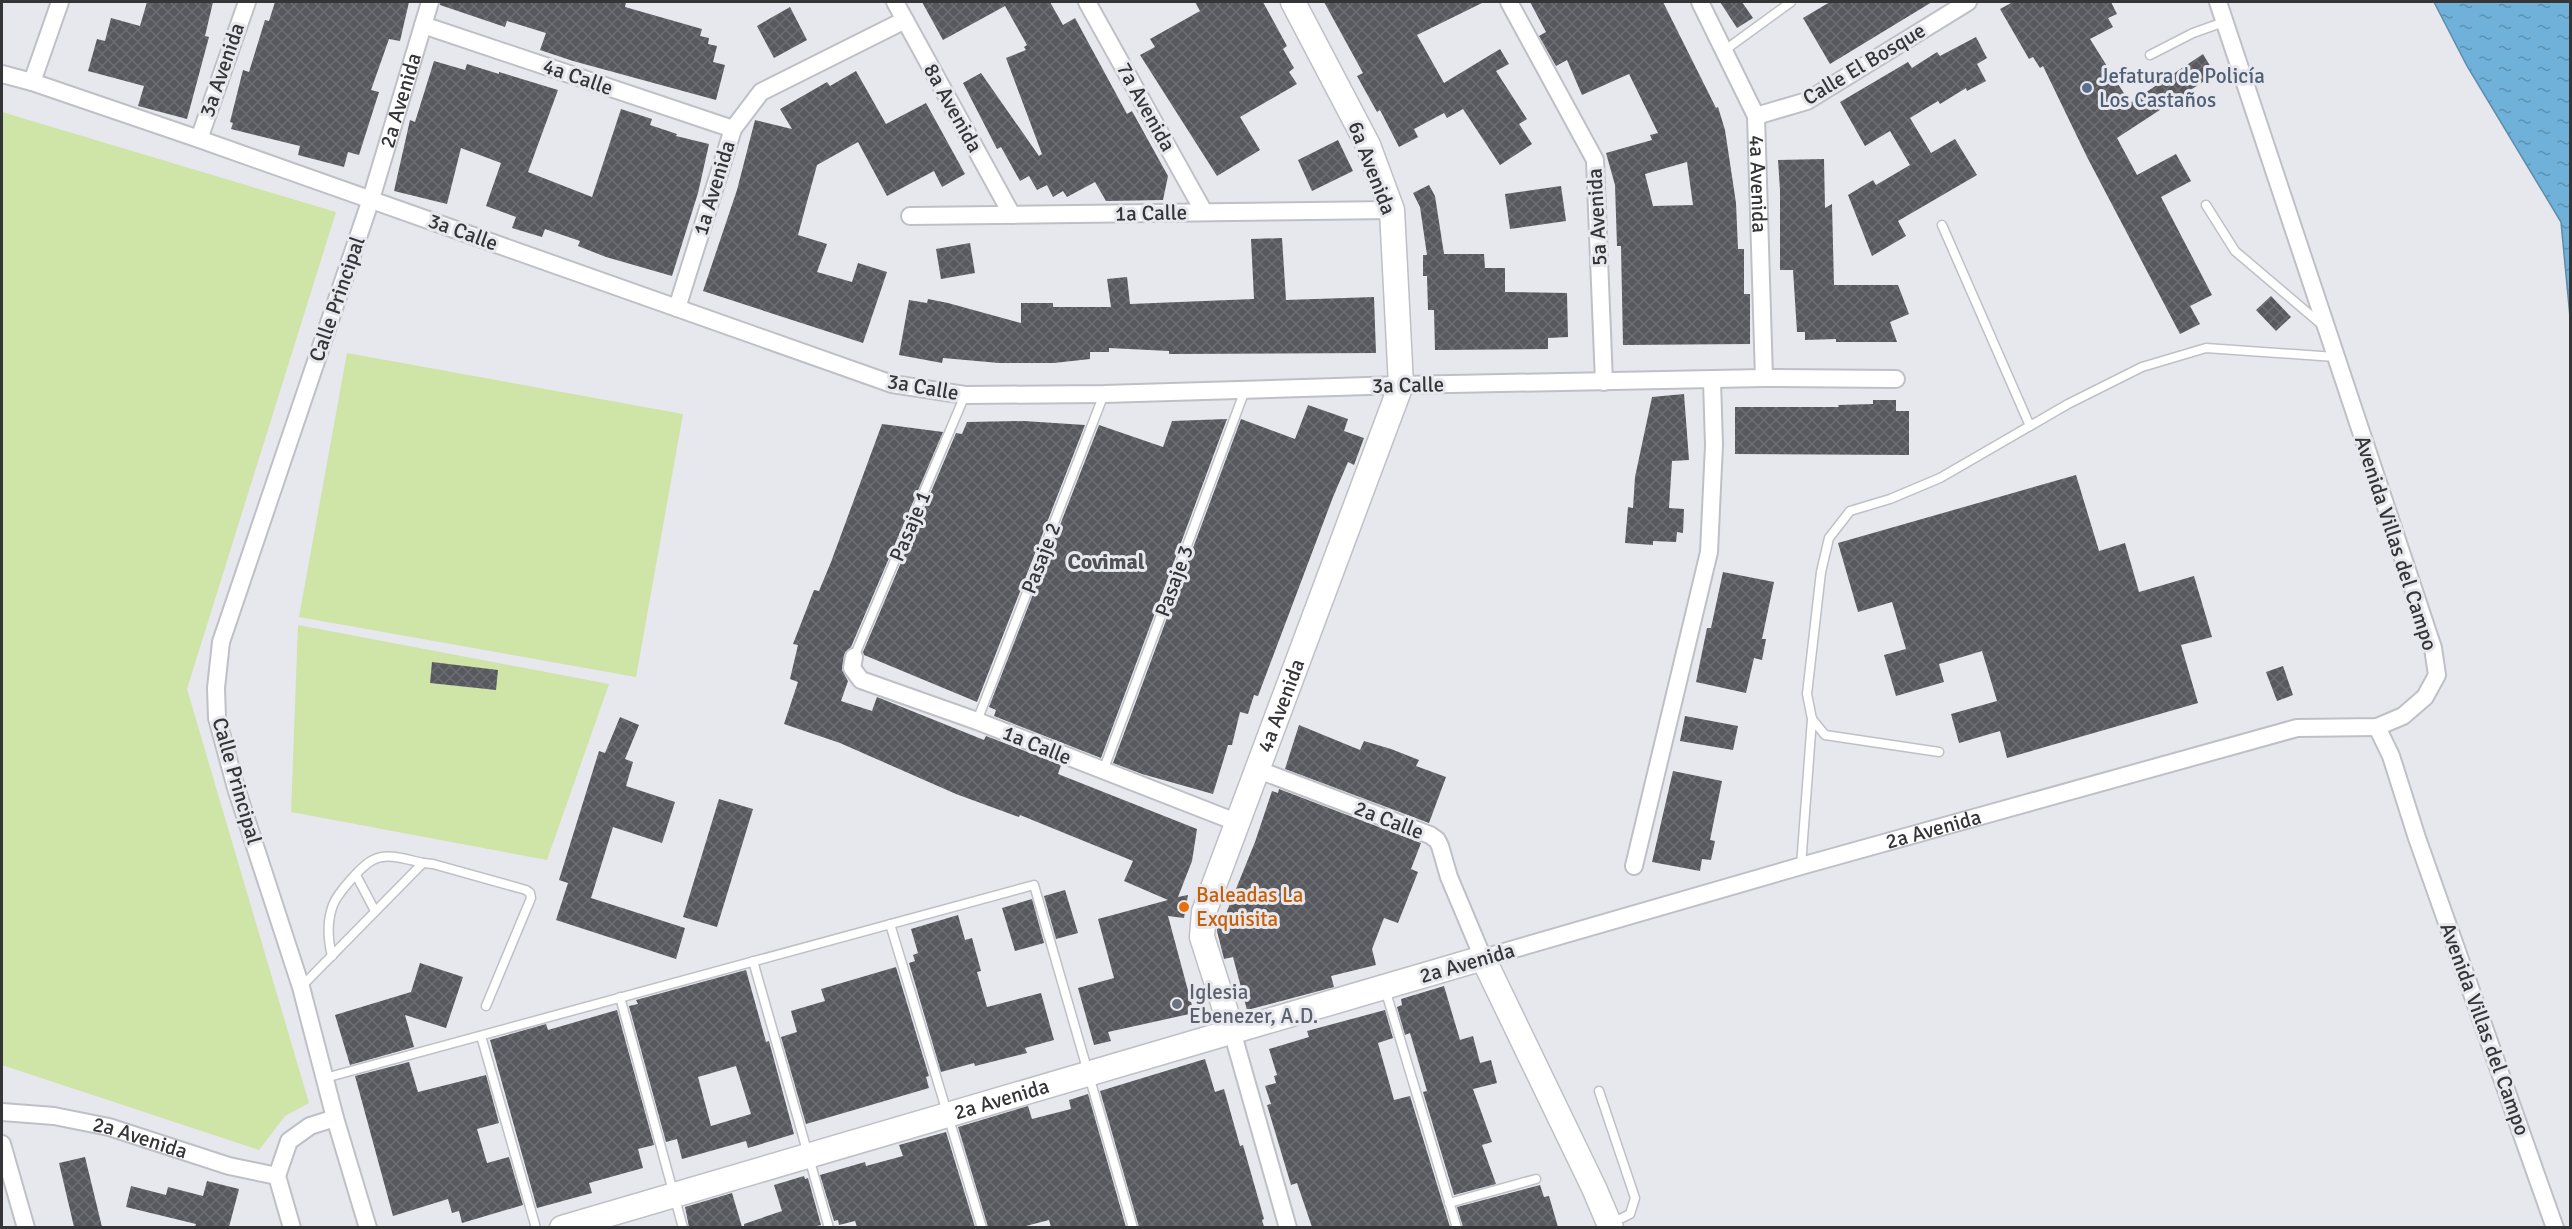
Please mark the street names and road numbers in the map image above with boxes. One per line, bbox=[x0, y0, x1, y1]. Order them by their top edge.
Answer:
street label: Calle El Bosque bbox=[1798, 17, 1930, 111]
street label: 3a Avenida bbox=[194, 20, 250, 120]
street label: 2a Avenida bbox=[374, 50, 427, 151]
street label: 4a Calle bbox=[540, 53, 616, 101]
street label: 7a Avenida bbox=[1111, 58, 1181, 156]
street label: 8a Avenida bbox=[918, 59, 988, 157]
street label: 6a Avenida bbox=[1342, 118, 1402, 218]
street label: 4a Avenida bbox=[1744, 135, 1773, 233]
street label: 1a Avenida bbox=[687, 137, 741, 239]
street label: 5a Avenida bbox=[1581, 167, 1613, 267]
street label: 1a Calle bbox=[1115, 199, 1187, 227]
street label: 3a Calle bbox=[425, 207, 501, 257]
street label: Calle Principal bbox=[303, 233, 371, 365]
street label: 3a Calle bbox=[885, 368, 961, 406]
street label: 3a Calle bbox=[1372, 371, 1444, 399]
street label: Avenida Villas del Campo bbox=[2349, 432, 2443, 654]
street label: Pasaje 1 bbox=[884, 487, 936, 565]
street label: Pasaje 2 bbox=[1016, 519, 1066, 597]
street label: Pasaje 3 bbox=[1149, 542, 1199, 620]
street label: 4a Avenida bbox=[1252, 655, 1310, 756]
street label: Calle Principal bbox=[206, 715, 268, 847]
street label: 1a Calle bbox=[999, 719, 1075, 771]
street label: 2a Calle bbox=[1351, 795, 1427, 845]
street label: 2a Avenida bbox=[1883, 804, 1984, 855]
street label: Avenida Villas del Campo bbox=[2434, 919, 2536, 1139]
street label: 2a Avenida bbox=[1416, 937, 1518, 989]
street label: 2a Avenida bbox=[951, 1073, 1052, 1125]
street label: 2a Avenida bbox=[91, 1111, 191, 1165]

